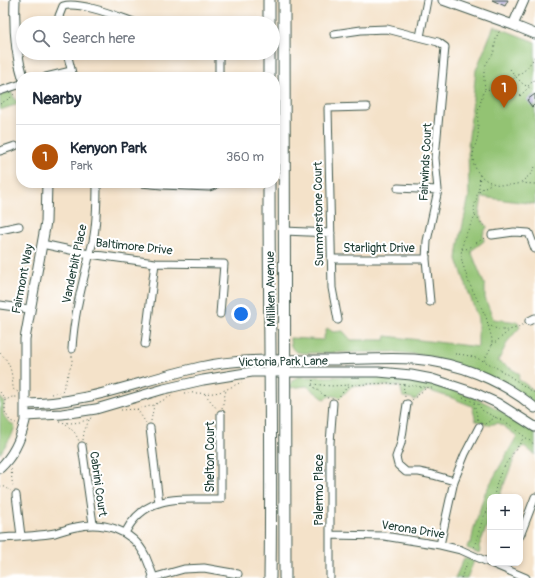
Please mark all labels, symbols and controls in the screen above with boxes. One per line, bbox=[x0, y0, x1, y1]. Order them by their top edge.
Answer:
search box bbox=[16, 16, 280, 60]
icon: search bbox=[30, 27, 52, 49]
text: Search here bbox=[62, 29, 135, 48]
pin: 1 bbox=[491, 75, 517, 108]
text: Nearby bbox=[32, 88, 81, 109]
street label: Fairwinds Court bbox=[416, 122, 436, 201]
text: Kenyon Park bbox=[70, 139, 147, 158]
text: 1 bbox=[42, 149, 48, 165]
text: 360 m bbox=[226, 149, 264, 165]
text: Park bbox=[70, 158, 93, 174]
street label: Summerstone Court bbox=[311, 161, 327, 267]
street label: Vanderbilt Place bbox=[59, 223, 91, 305]
street label: Baltimore Drive bbox=[95, 236, 173, 259]
street label: Starlight Drive bbox=[343, 241, 415, 256]
street label: Fairmont Way bbox=[9, 243, 37, 315]
street label: Milliken Avenue bbox=[263, 251, 279, 327]
your location bbox=[231, 304, 251, 324]
street label: Victoria Park Lane bbox=[238, 354, 328, 370]
street label: Shelton Court bbox=[203, 421, 218, 492]
street label: Cabrini Court bbox=[86, 450, 110, 518]
street label: Palermo Place bbox=[312, 454, 327, 526]
map controls bbox=[487, 494, 523, 566]
button: + bbox=[487, 494, 523, 530]
street label: Verona Drive bbox=[380, 518, 446, 542]
button: − bbox=[487, 530, 523, 566]

